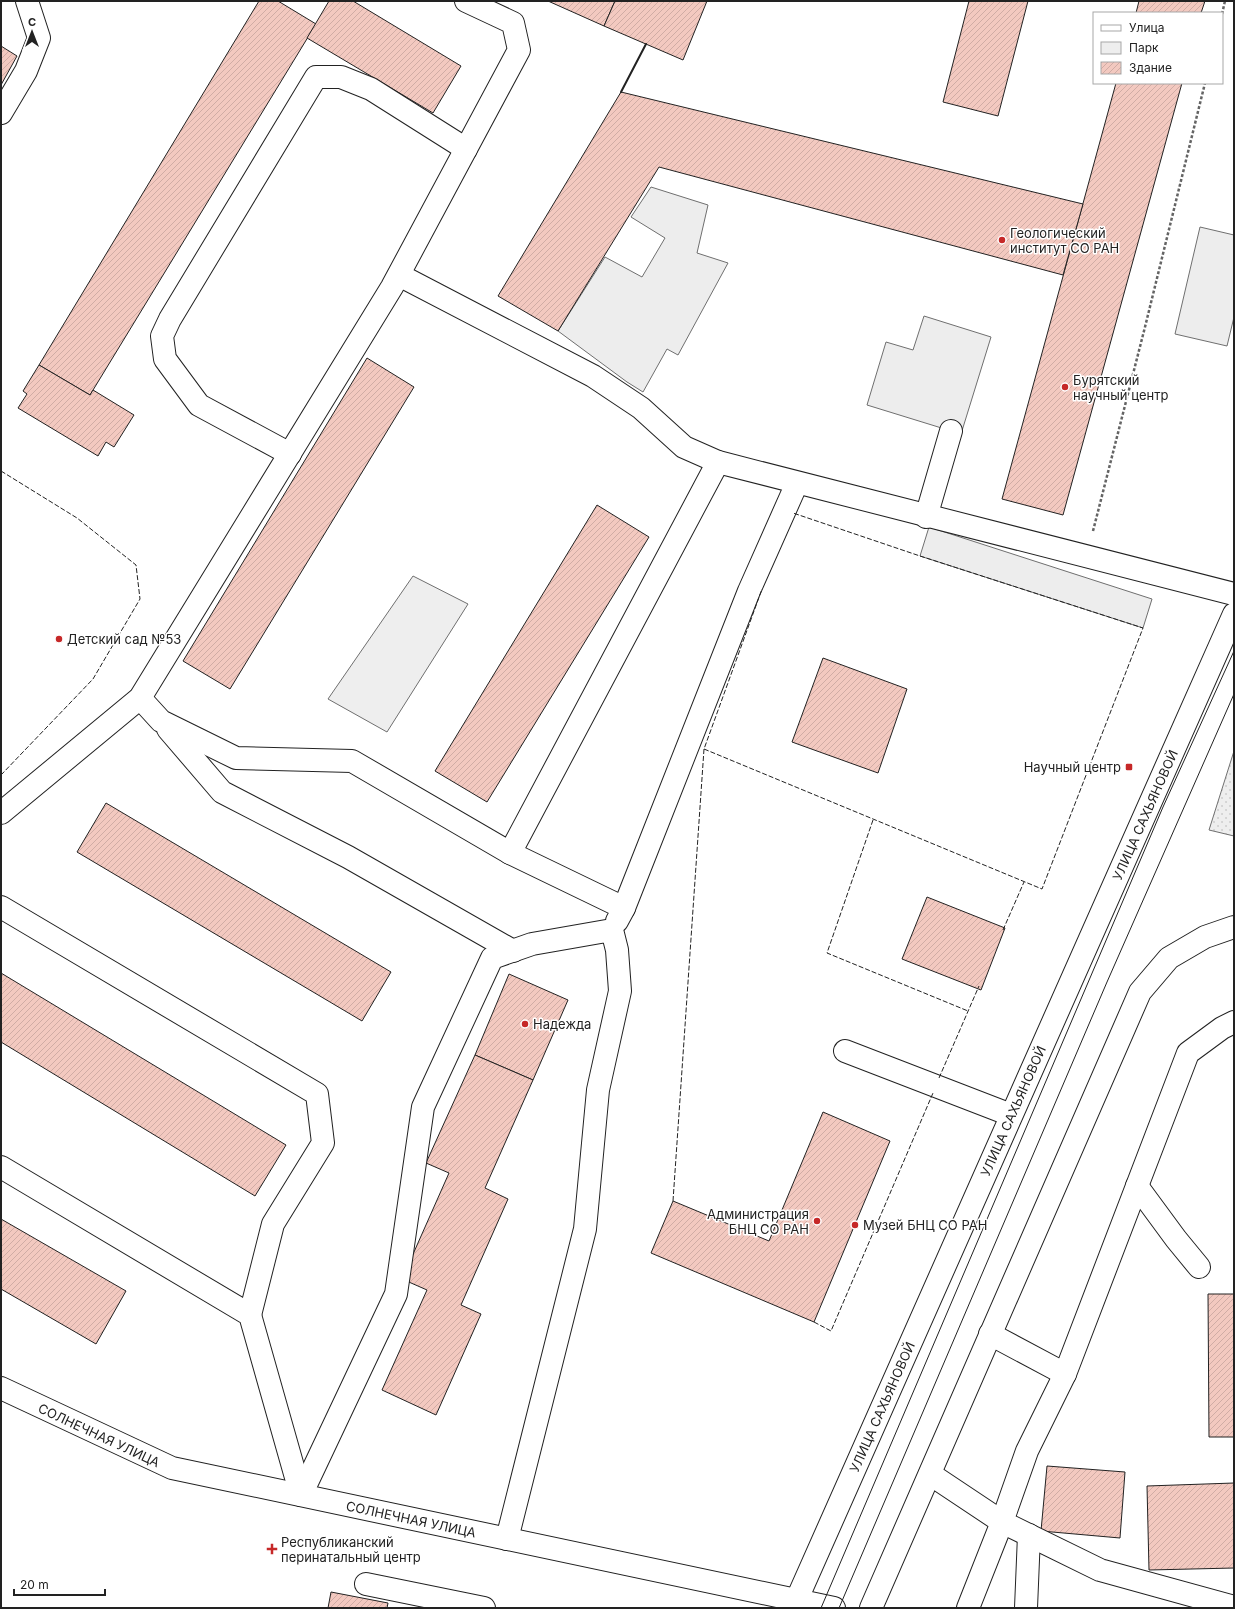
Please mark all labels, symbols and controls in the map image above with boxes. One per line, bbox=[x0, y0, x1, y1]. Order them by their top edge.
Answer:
north arrow bbox=[12, 12, 52, 52]
legend bbox=[1093, 12, 1223, 84]
text: С bbox=[28, 15, 36, 29]
text: Улица bbox=[1129, 20, 1164, 35]
text: Парк bbox=[1129, 40, 1159, 55]
text: Здание bbox=[1129, 60, 1172, 75]
place label: Геологический институт СО РАН bbox=[1010, 225, 1119, 256]
marker: Геологический институт СО РАН bbox=[997, 235, 1007, 245]
place label: Бурятский научный центр bbox=[1073, 372, 1168, 403]
marker: Бурятский научный центр bbox=[1060, 382, 1070, 392]
place label: Детский сад №53 bbox=[67, 631, 181, 647]
marker: Детский сад №53 bbox=[54, 634, 64, 644]
street label: УЛИЦА САХЬЯНОВОЙ bbox=[1109, 747, 1181, 883]
place label: Научный центр bbox=[1024, 759, 1121, 775]
marker: Научный центр bbox=[1124, 762, 1134, 772]
place label: Надежда bbox=[533, 1016, 591, 1032]
marker: Надежда bbox=[520, 1019, 530, 1029]
street label: УЛИЦА САХЬЯНОВОЙ bbox=[977, 1043, 1049, 1179]
place label: Администрация БНЦ СО РАН bbox=[707, 1206, 809, 1237]
marker: Администрация БНЦ СО РАН bbox=[812, 1216, 822, 1226]
place label: Музей БНЦ СО РАН bbox=[863, 1217, 987, 1233]
marker: Музей БНЦ СО РАН bbox=[850, 1220, 860, 1230]
street label: УЛИЦА САХЬЯНОВОЙ bbox=[846, 1339, 918, 1475]
street label: СОЛНЕЧНАЯ УЛИЦА bbox=[36, 1400, 162, 1470]
street label: СОЛНЕЧНАЯ УЛИЦА bbox=[345, 1497, 477, 1541]
place label: Республиканский перинатальный центр bbox=[281, 1534, 421, 1565]
marker: Республиканский перинатальный центр bbox=[266, 1543, 278, 1555]
scale bar bbox=[14, 1571, 105, 1597]
text: 20 m bbox=[20, 1577, 49, 1592]

